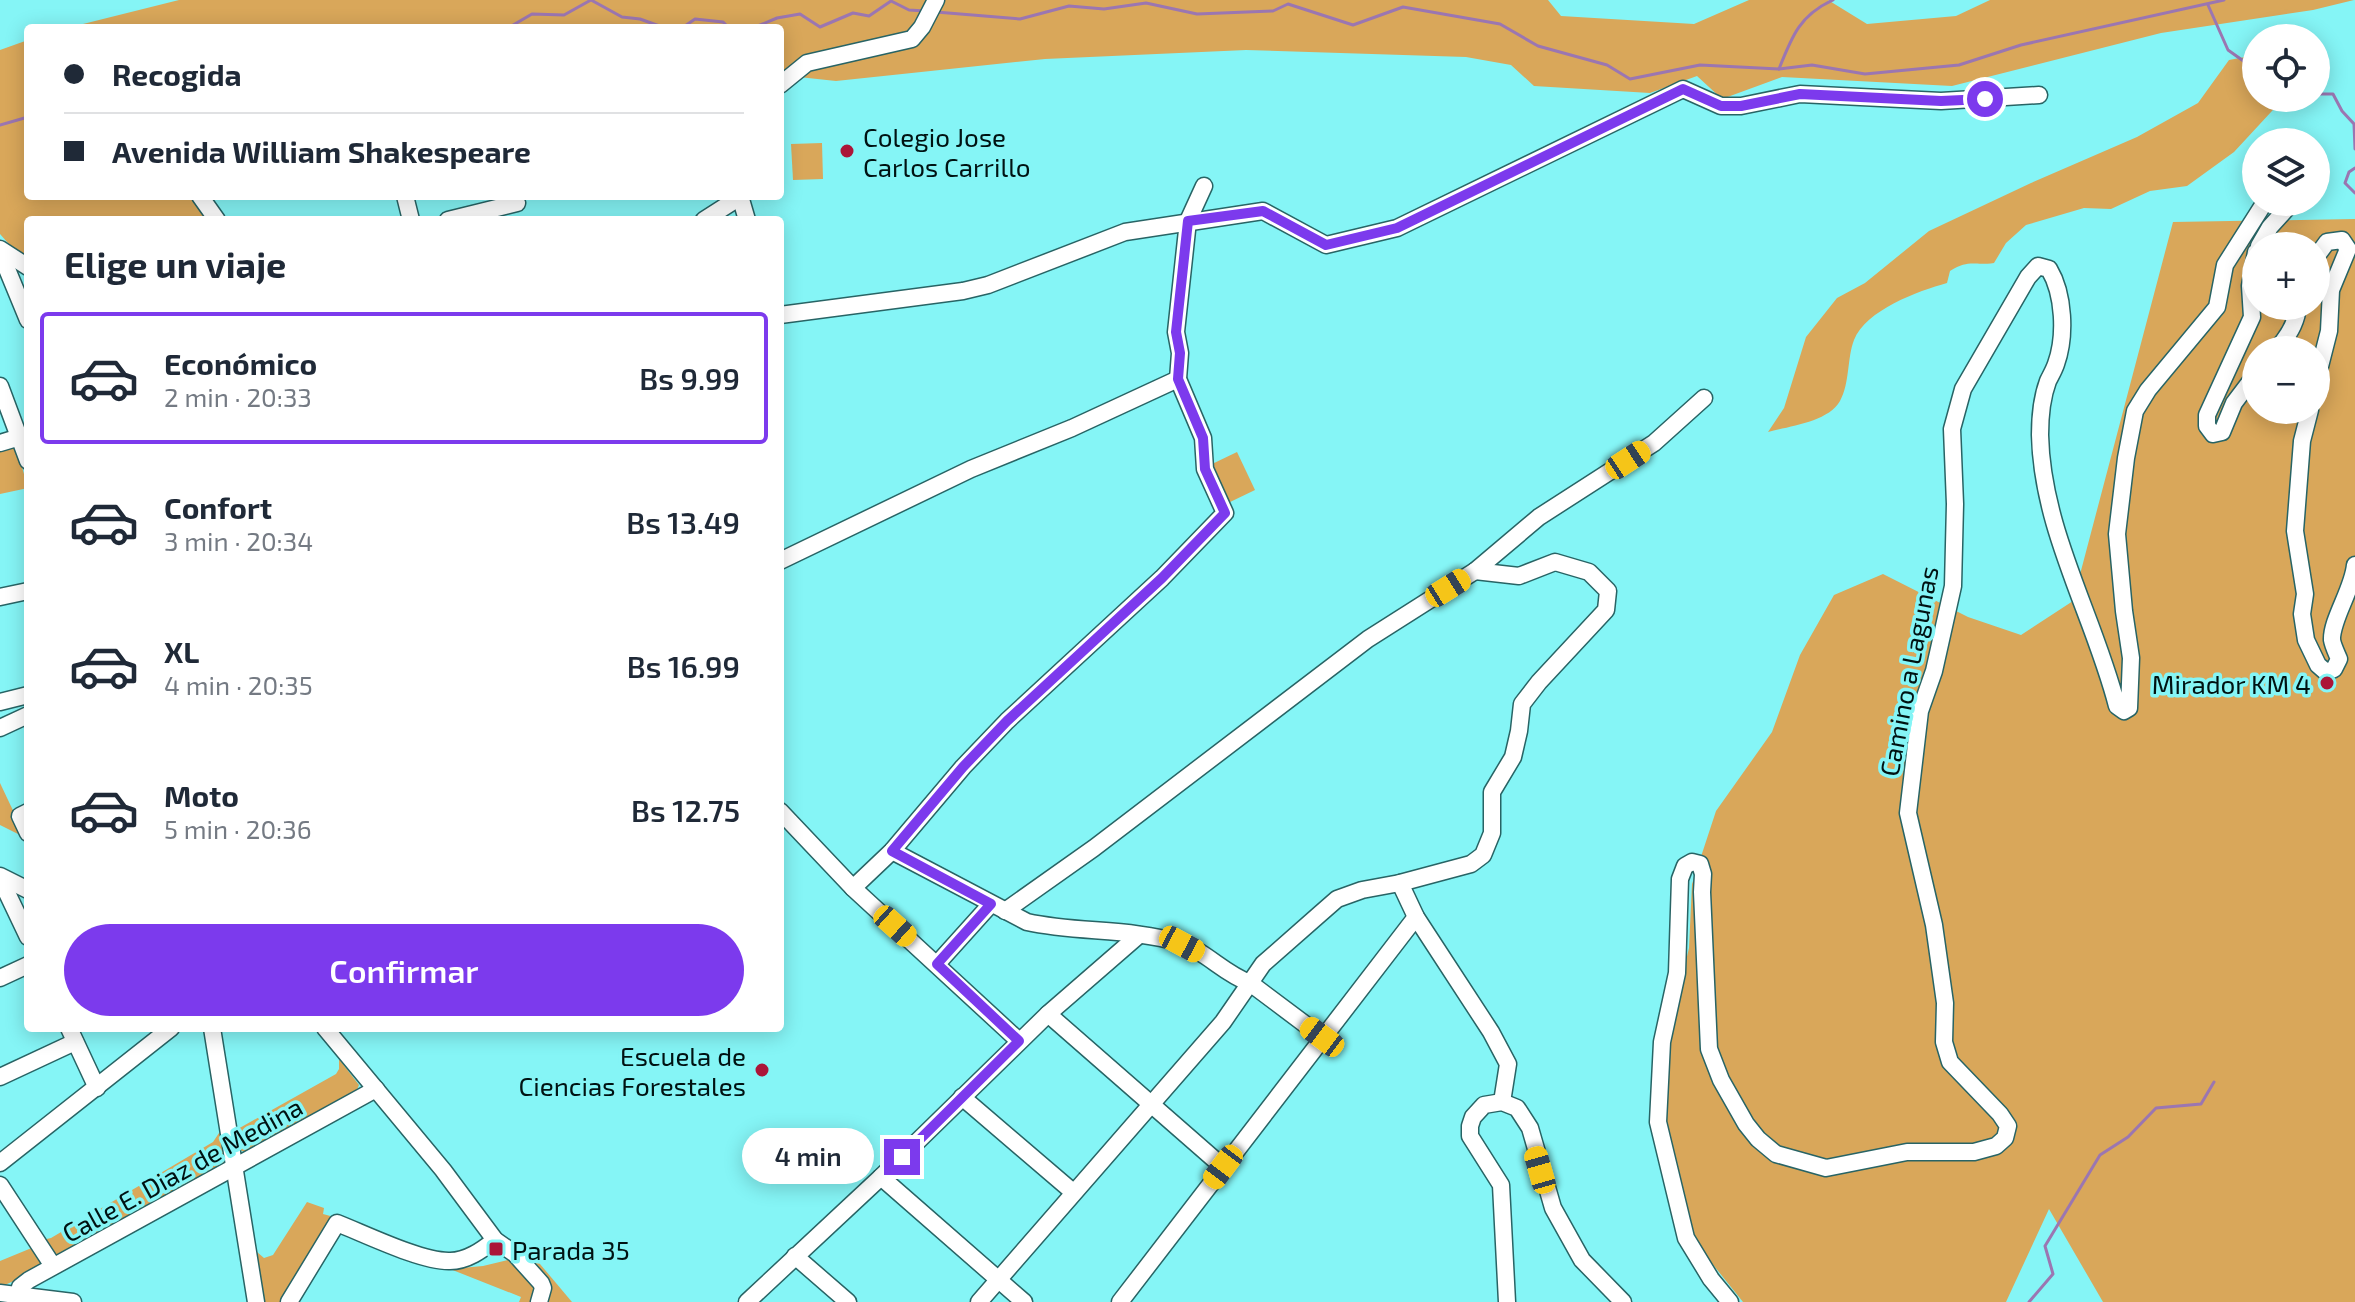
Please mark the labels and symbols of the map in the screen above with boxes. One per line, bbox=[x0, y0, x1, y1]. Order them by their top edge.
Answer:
route start bbox=[1967, 81, 2003, 117]
place label: Colegio Jose Carlos Carrillo bbox=[863, 121, 1031, 182]
marker: Colegio Jose Carlos Carrillo bbox=[838, 142, 856, 160]
car bbox=[1601, 437, 1655, 483]
street label: Camino a Lagunas bbox=[1872, 563, 1944, 779]
car bbox=[1421, 565, 1475, 611]
place label: Mirador KM 4 bbox=[2152, 668, 2311, 699]
marker: Mirador KM 4 bbox=[2318, 674, 2336, 692]
car bbox=[869, 901, 921, 951]
car bbox=[1155, 922, 1209, 966]
car bbox=[1296, 1013, 1348, 1061]
place label: Escuela de Ciencias Forestales bbox=[519, 1040, 746, 1101]
marker: Escuela de Ciencias Forestales bbox=[753, 1061, 771, 1079]
street label: Calle E. Diaz de Medina bbox=[56, 1090, 308, 1248]
callout: 4 min bbox=[742, 1129, 874, 1185]
route end bbox=[884, 1139, 920, 1175]
car bbox=[1199, 1141, 1247, 1193]
car bbox=[1522, 1144, 1558, 1196]
place label: Parada 35 bbox=[512, 1234, 630, 1265]
marker: Parada 35 bbox=[487, 1240, 505, 1258]

